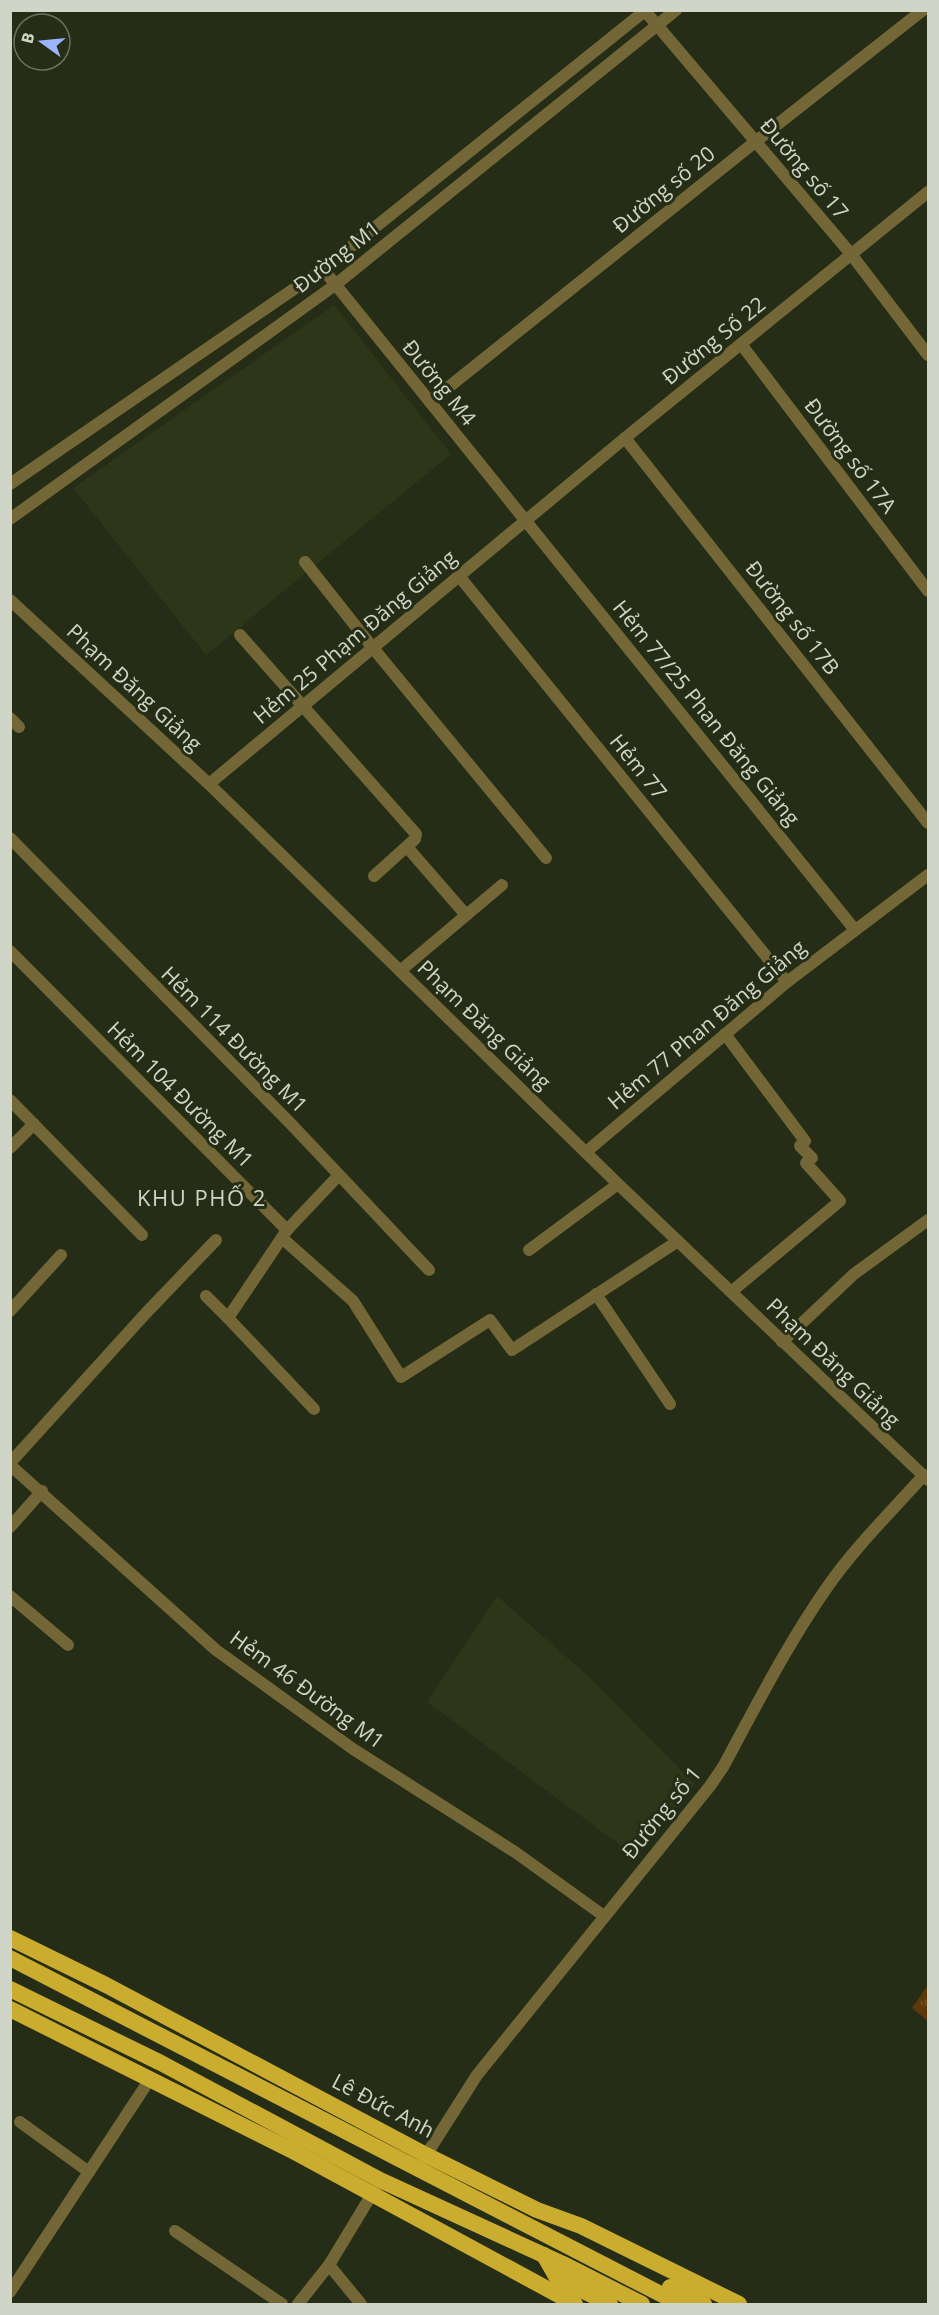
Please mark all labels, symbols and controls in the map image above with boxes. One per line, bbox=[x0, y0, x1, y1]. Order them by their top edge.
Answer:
north arrow bbox=[12, 12, 72, 72]
text: B bbox=[15, 30, 40, 46]
street label: Đường số 17 bbox=[754, 112, 855, 225]
street label: Đường số 20 bbox=[606, 139, 720, 239]
street label: Đường M1 bbox=[287, 214, 385, 299]
street label: Đường Số 22 bbox=[656, 290, 771, 391]
street label: Đường M4 bbox=[397, 334, 483, 431]
street label: Đường số 17A bbox=[798, 392, 904, 519]
street label: Hẻm 25 Phạm Đăng Giảng bbox=[247, 543, 462, 730]
street label: Đường số 17B bbox=[739, 555, 846, 680]
street label: Hẻm 77/25 Phan Đăng Giảng bbox=[607, 595, 805, 831]
street label: Phạm Đăng Giảng bbox=[61, 617, 208, 757]
street label: Hẻm 77 bbox=[604, 729, 672, 805]
street label: Hẻm 77 Phan Đăng Giảng bbox=[601, 933, 811, 1115]
street label: Phạm Đăng Giảng bbox=[412, 953, 557, 1095]
street label: Hẻm 114 Đường M1 bbox=[155, 960, 314, 1119]
street label: Hẻm 104 Đường M1 bbox=[101, 1015, 260, 1174]
district label: KHU PHỐ 2 bbox=[137, 1182, 267, 1212]
street label: Phạm Đăng Giảng bbox=[761, 1291, 906, 1433]
street label: Hẻm 46 Đường M1 bbox=[225, 1624, 390, 1755]
street label: Đường số 1 bbox=[615, 1760, 707, 1865]
street label: Lê Đức Anh bbox=[327, 2066, 439, 2144]

